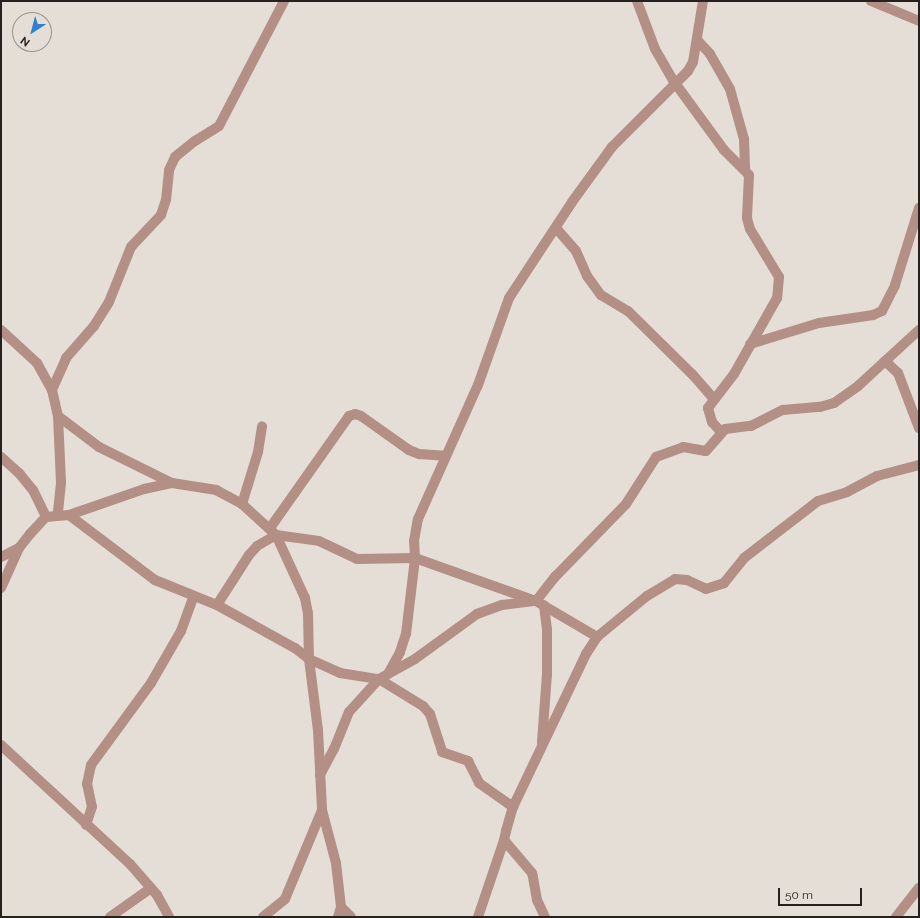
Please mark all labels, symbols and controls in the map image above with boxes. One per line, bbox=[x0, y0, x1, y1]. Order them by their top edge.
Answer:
north arrow bbox=[12, 12, 52, 52]
text: N bbox=[18, 34, 32, 49]
scale bar bbox=[780, 880, 864, 906]
text: 50 m bbox=[785, 888, 813, 902]

